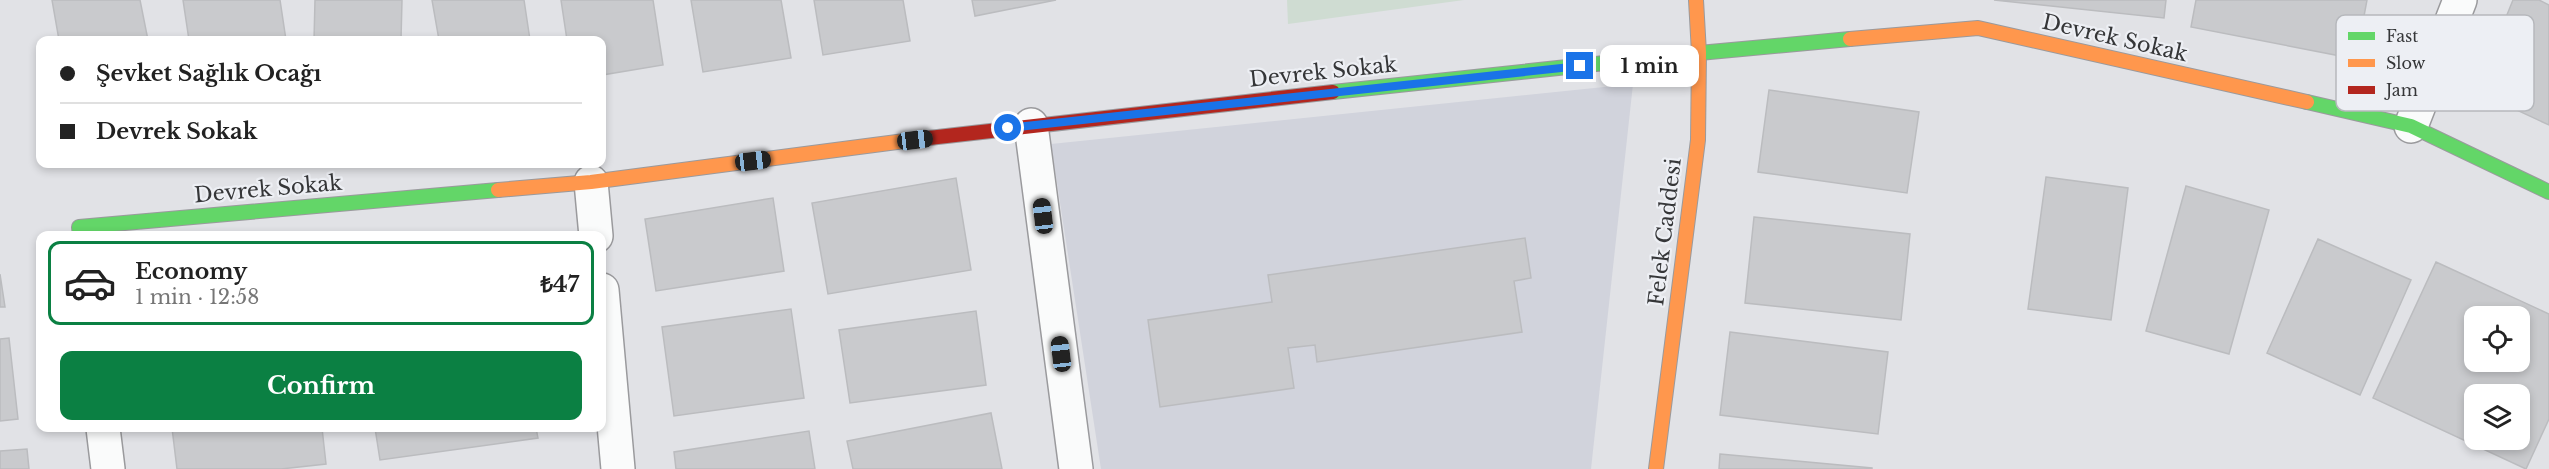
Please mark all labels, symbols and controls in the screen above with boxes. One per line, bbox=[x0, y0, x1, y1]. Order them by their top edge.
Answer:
street label: Devrek Sokak bbox=[2040, 9, 2190, 67]
legend bbox=[2336, 15, 2534, 111]
text: Fast bbox=[2386, 26, 2418, 46]
callout: 1 min bbox=[1601, 45, 1700, 87]
street label: Devrek Sokak bbox=[1248, 51, 1398, 93]
route end bbox=[1566, 52, 1593, 79]
text: Slow bbox=[2386, 53, 2426, 73]
text: 1 min bbox=[1621, 54, 1678, 78]
text: Şevket Sağlık Ocağı bbox=[96, 60, 321, 87]
text: Jam bbox=[2384, 80, 2418, 100]
route start bbox=[994, 114, 1021, 141]
text: Devrek Sokak bbox=[96, 118, 257, 145]
car bbox=[896, 129, 934, 151]
car bbox=[734, 150, 772, 172]
street label: Felek Caddesi bbox=[1643, 157, 1687, 307]
street label: Devrek Sokak bbox=[193, 170, 343, 208]
car bbox=[1032, 197, 1054, 235]
icon: car bbox=[63, 256, 117, 310]
text: Economy bbox=[135, 258, 247, 285]
text: ₺47 bbox=[540, 271, 579, 298]
text: 1 min · 12:58 bbox=[135, 285, 259, 309]
map controls bbox=[2464, 306, 2530, 450]
button: locate bbox=[2464, 306, 2530, 372]
car bbox=[1050, 335, 1072, 373]
button: Confirm bbox=[60, 351, 582, 420]
button: layers bbox=[2464, 384, 2530, 450]

